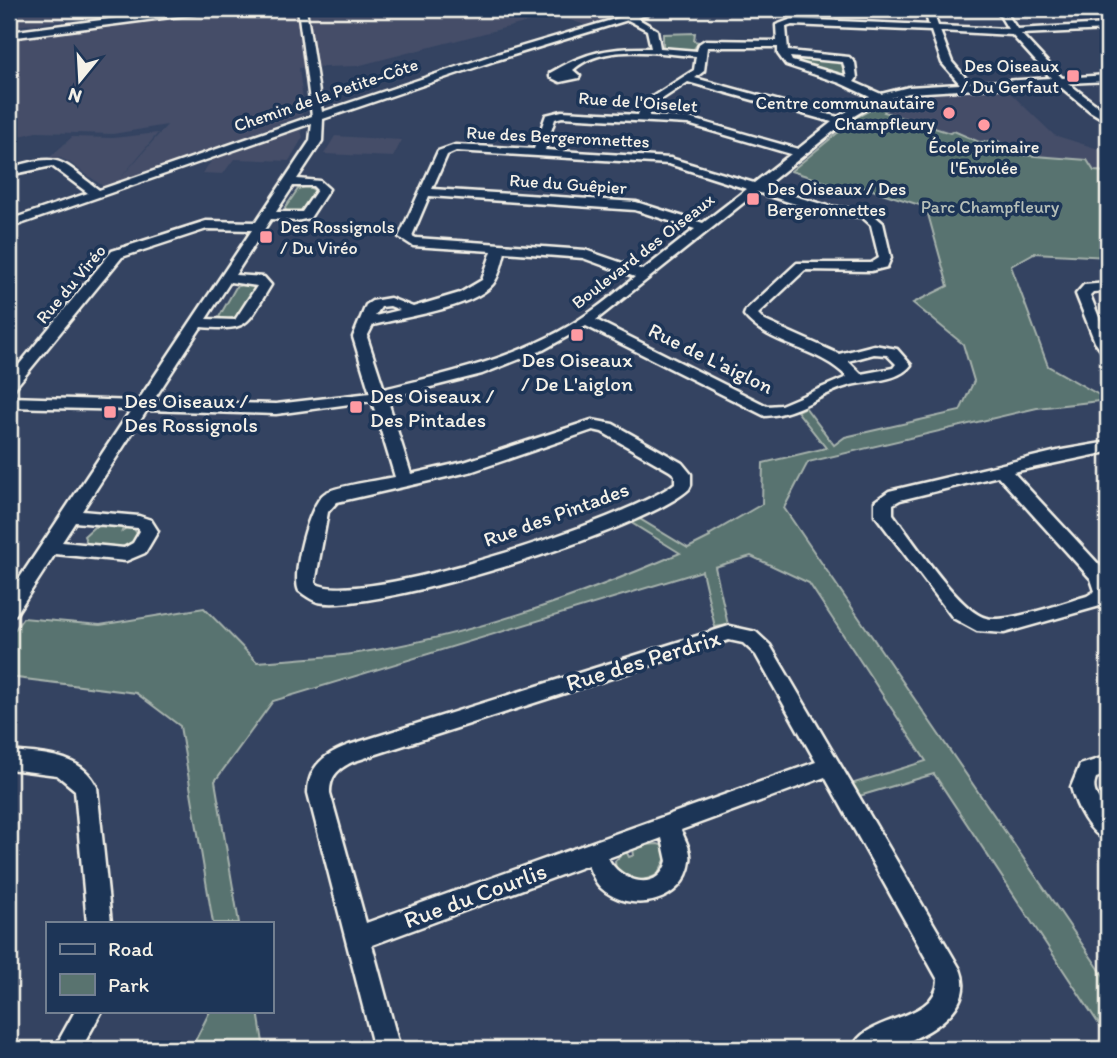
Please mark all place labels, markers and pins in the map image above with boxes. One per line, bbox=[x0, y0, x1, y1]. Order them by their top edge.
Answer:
place label: Des Oiseaux / Du Gerfaut bbox=[960, 55, 1059, 98]
marker: Des Oiseaux / Du Gerfaut bbox=[1065, 68, 1081, 84]
place label: Centre communautaire Champfleury bbox=[755, 92, 936, 135]
marker: Centre communautaire Champfleury bbox=[941, 105, 957, 121]
marker: École primaire l'Envolée bbox=[976, 117, 992, 133]
place label: École primaire l'Envolée bbox=[929, 136, 1039, 179]
place label: Des Oiseaux / Des Bergeronnettes bbox=[767, 178, 906, 221]
marker: Des Oiseaux / Des Bergeronnettes bbox=[745, 191, 761, 207]
place label: Des Rossignols / Du Viréo bbox=[280, 216, 395, 259]
marker: Des Rossignols / Du Viréo bbox=[258, 229, 274, 245]
marker: Des Oiseaux / De L'aiglon bbox=[569, 327, 585, 343]
place label: Des Oiseaux / De L'aiglon bbox=[521, 347, 633, 396]
place label: Des Oiseaux / Des Pintades bbox=[370, 383, 495, 432]
place label: Des Oiseaux / Des Rossignols bbox=[124, 388, 258, 437]
marker: Des Oiseaux / Des Pintades bbox=[348, 399, 364, 415]
marker: Des Oiseaux / Des Rossignols bbox=[102, 404, 118, 420]

